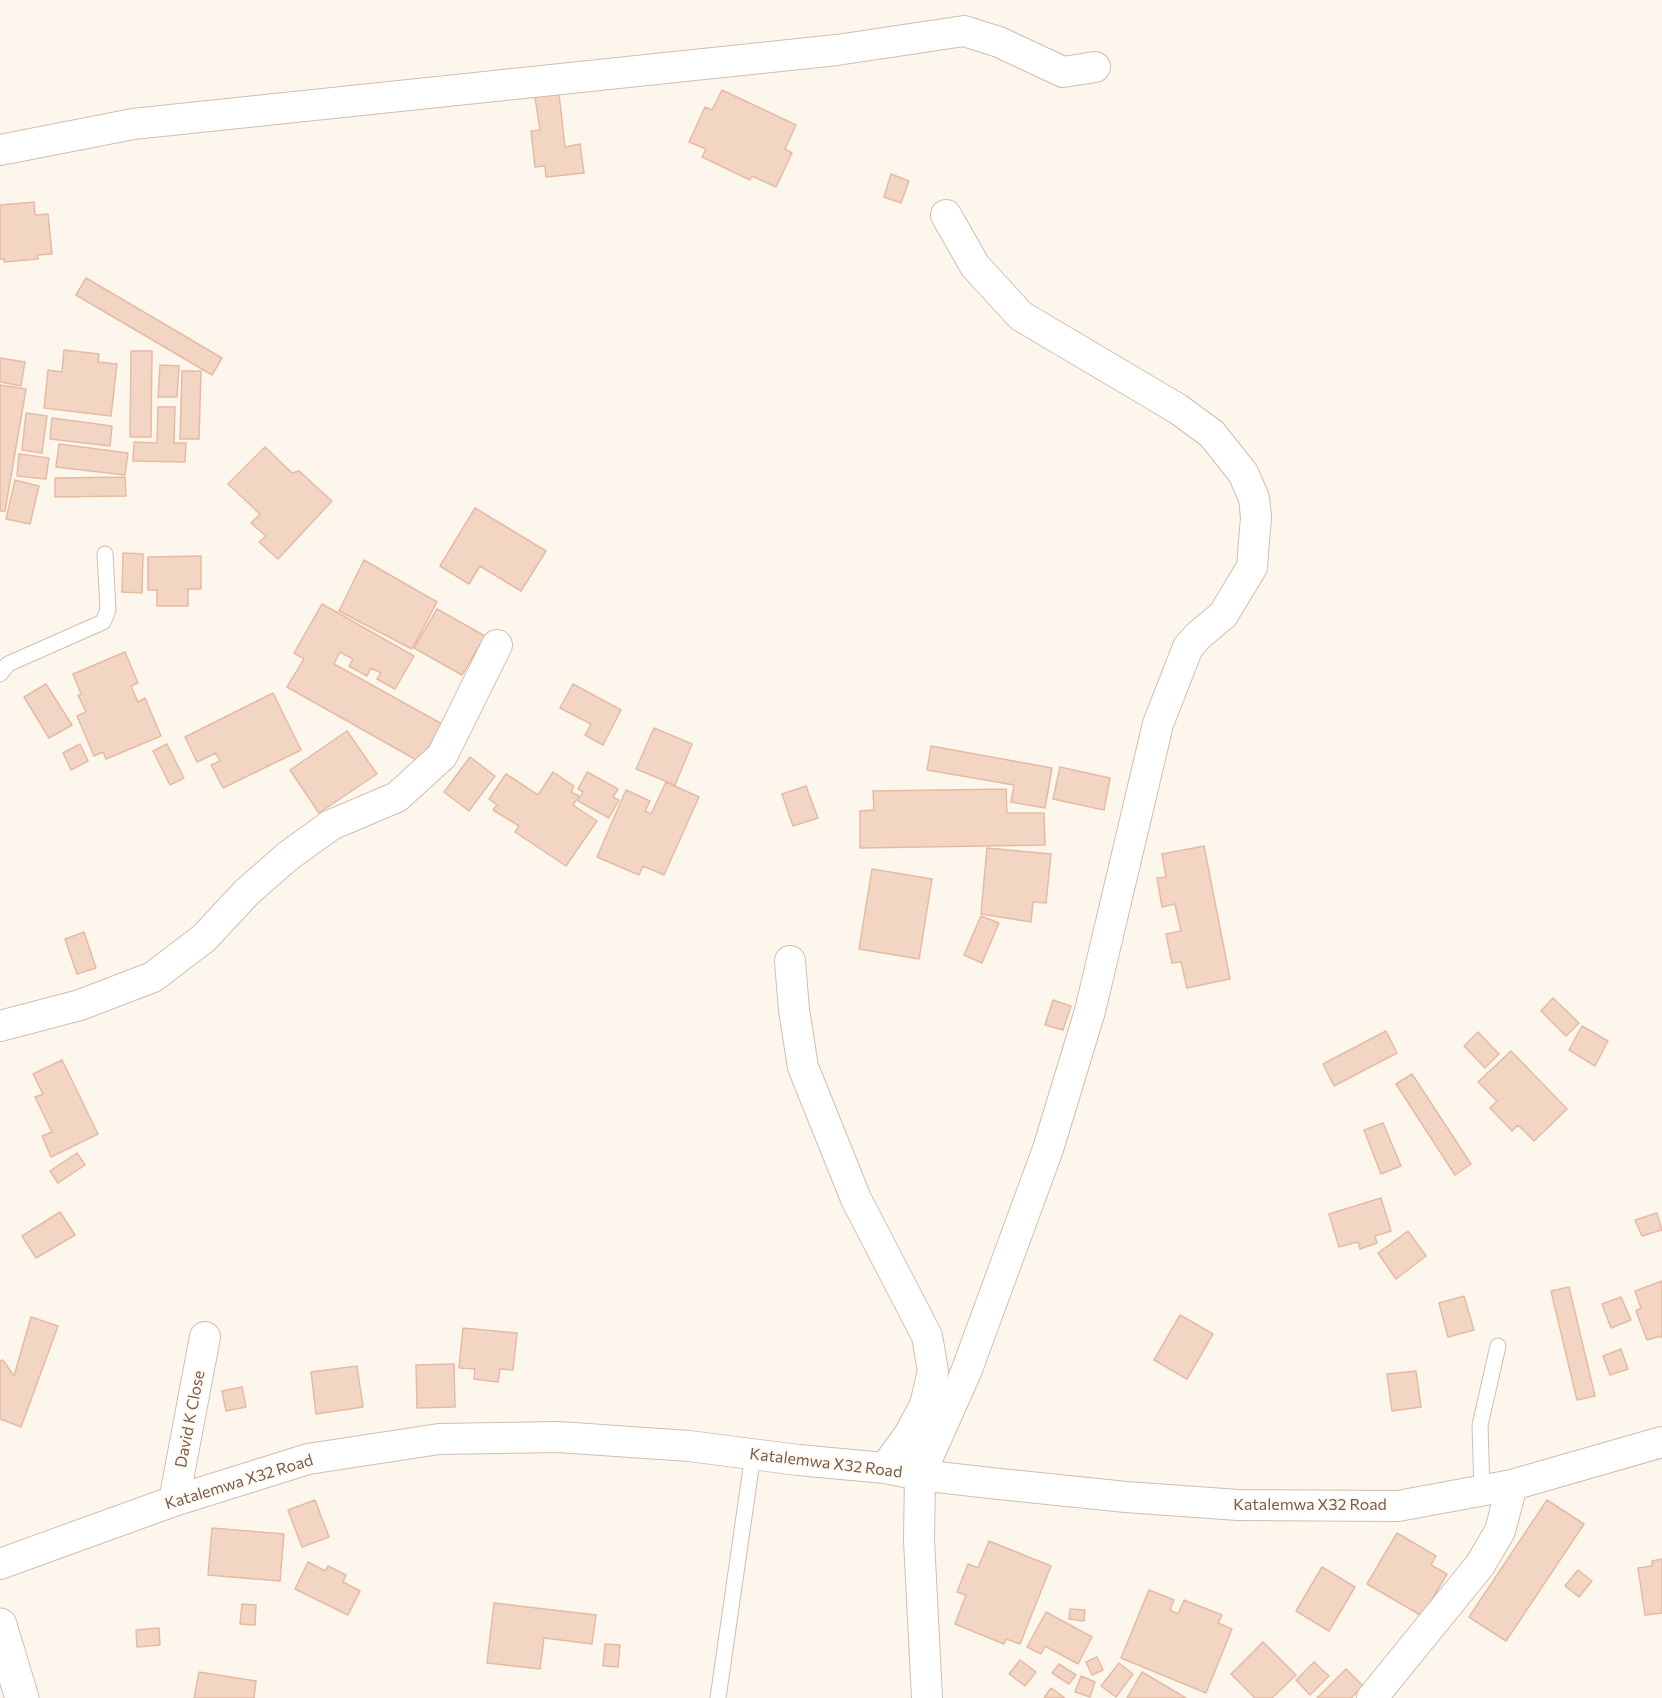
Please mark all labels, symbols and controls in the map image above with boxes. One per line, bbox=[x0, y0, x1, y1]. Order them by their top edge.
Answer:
street label: David K Close bbox=[171, 1369, 209, 1469]
street label: Katalemwa X32 Road bbox=[749, 1444, 903, 1482]
street label: Katalemwa X32 Road bbox=[163, 1450, 315, 1514]
street label: Katalemwa X32 Road bbox=[1233, 1495, 1387, 1515]

